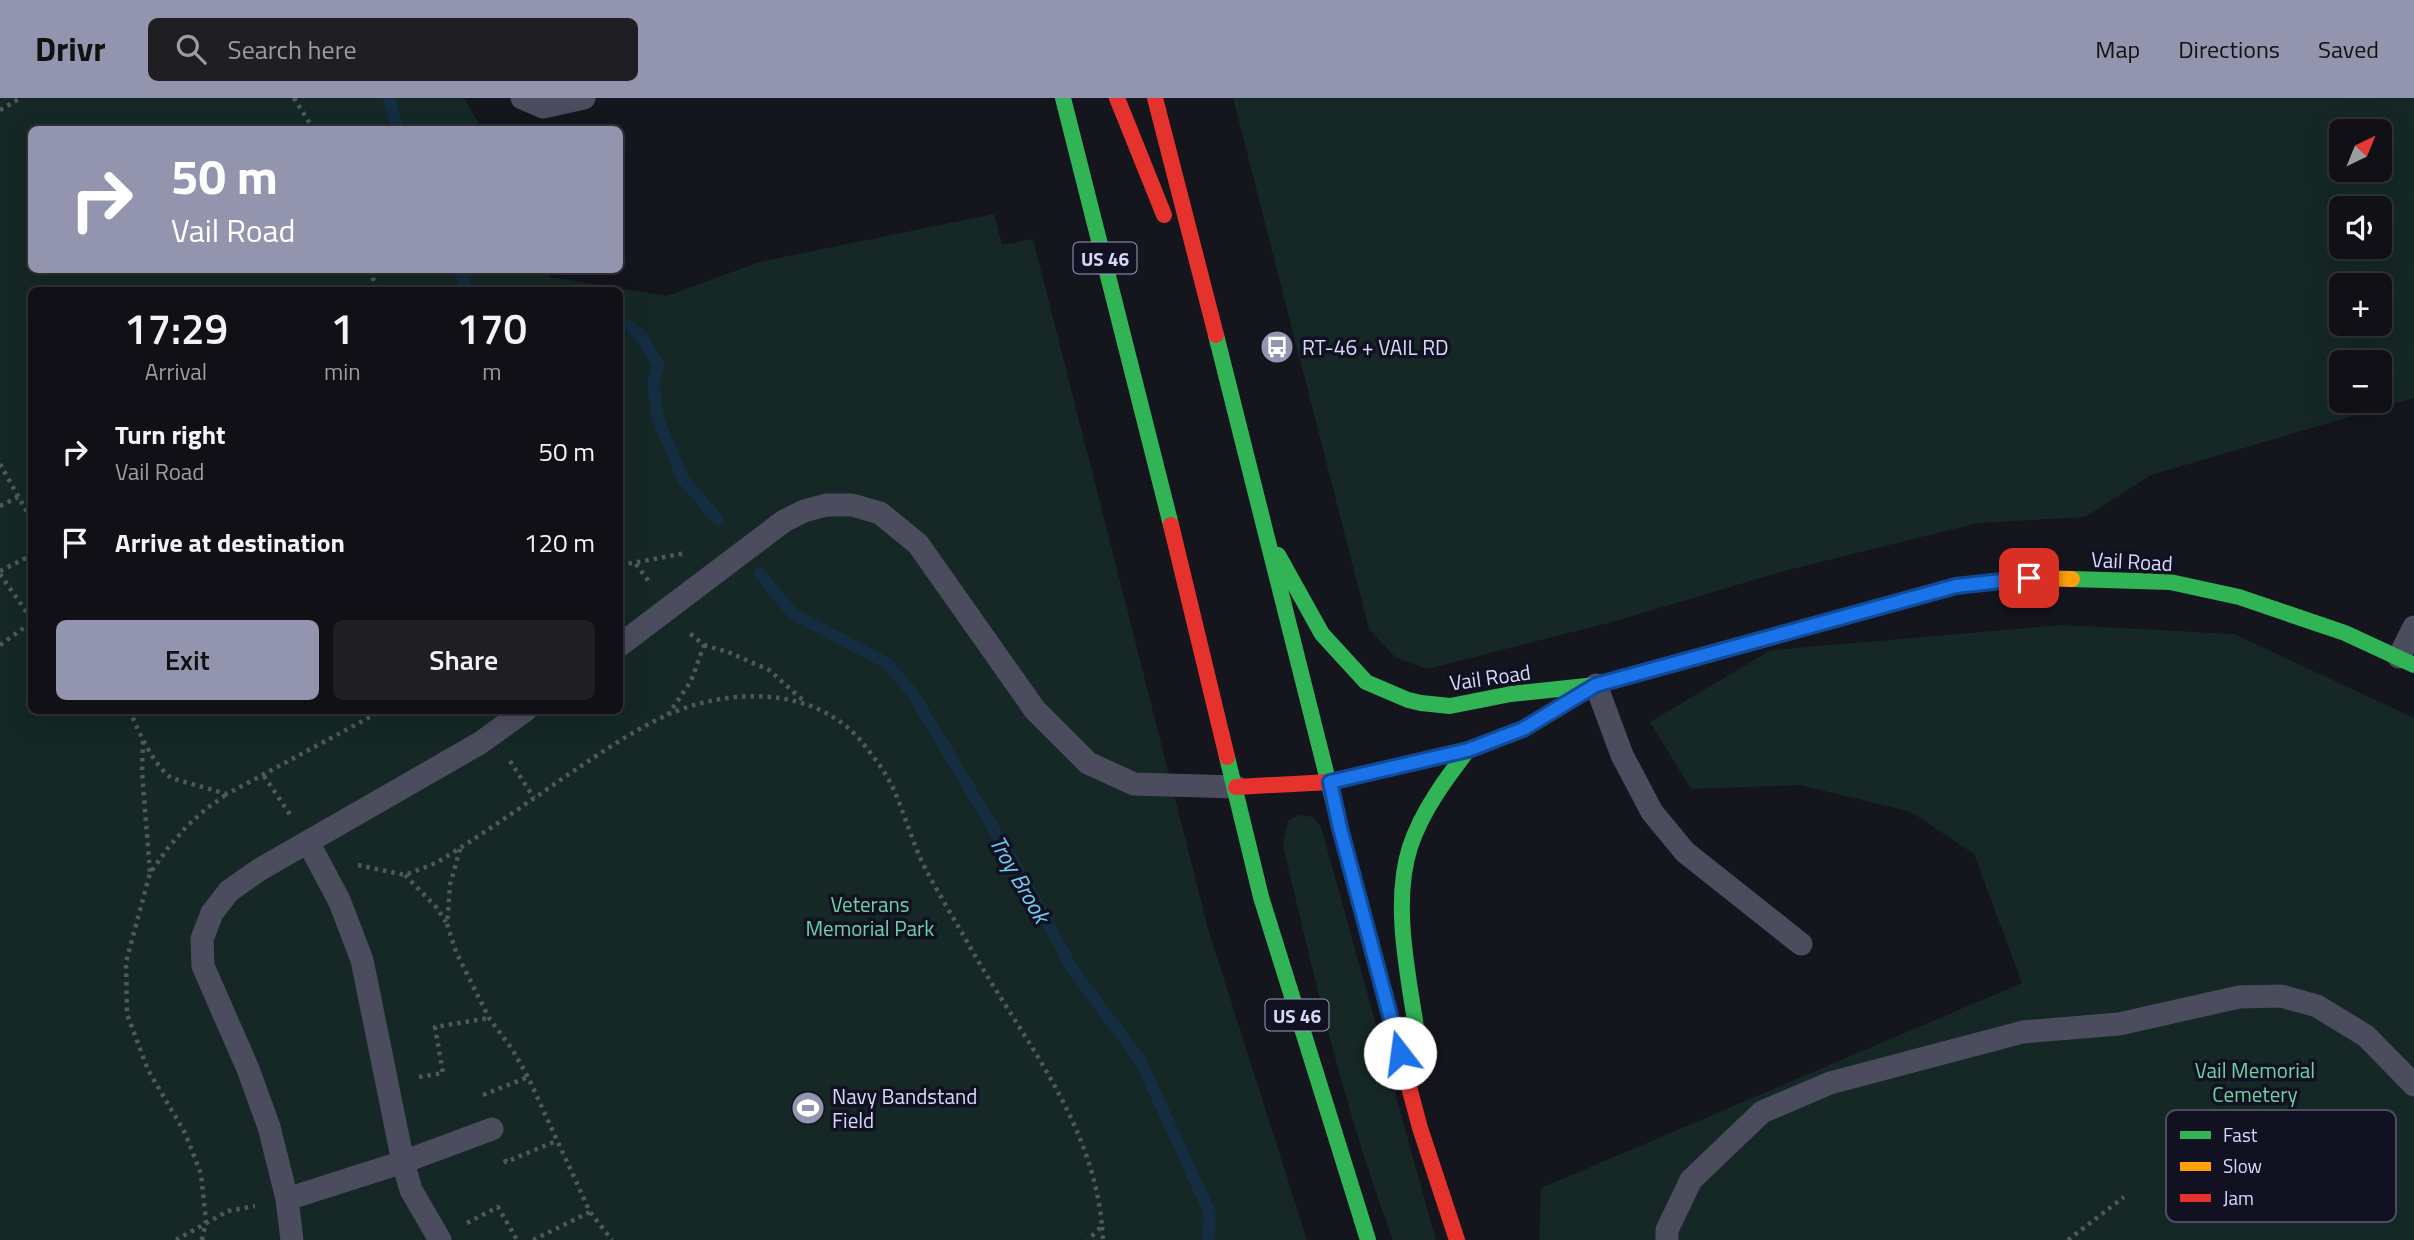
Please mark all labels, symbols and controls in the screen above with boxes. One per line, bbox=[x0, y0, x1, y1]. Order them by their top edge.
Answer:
search box bbox=[148, 18, 638, 81]
text: Drivr bbox=[35, 24, 106, 74]
icon: search bbox=[172, 30, 210, 68]
text: Search here bbox=[228, 30, 357, 69]
text: Map bbox=[2095, 31, 2140, 67]
text: Directions bbox=[2178, 31, 2280, 67]
text: Saved bbox=[2318, 31, 2379, 67]
north arrow bbox=[2329, 119, 2392, 182]
map controls bbox=[2329, 119, 2392, 413]
text: 50 m bbox=[171, 138, 278, 213]
icon: right bbox=[56, 154, 147, 245]
button: sound bbox=[2329, 196, 2392, 259]
text: Vail Road bbox=[171, 206, 296, 254]
road number: US 46 bbox=[1074, 242, 1136, 274]
button: + bbox=[2329, 273, 2392, 336]
text: 17:29 bbox=[124, 296, 228, 360]
text: 1 bbox=[331, 296, 354, 360]
text: 170 bbox=[457, 296, 527, 360]
bus stop icon: RT-46 + VAIL RD bbox=[1258, 328, 1296, 366]
place label: RT-46 + VAIL RD bbox=[1302, 331, 1449, 363]
button: − bbox=[2329, 350, 2392, 413]
text: Arrival bbox=[145, 354, 207, 389]
text: min bbox=[324, 354, 361, 389]
text: m bbox=[482, 354, 501, 389]
text: Turn right bbox=[115, 415, 226, 454]
text: 50 m bbox=[538, 432, 595, 471]
icon: right bbox=[56, 433, 94, 471]
text: Vail Road bbox=[115, 454, 205, 489]
text: Arrive at destination bbox=[115, 523, 345, 562]
text: 120 m bbox=[524, 523, 595, 562]
icon: arrive bbox=[56, 524, 94, 562]
street label: Vail Road bbox=[2090, 543, 2174, 579]
pin bbox=[1999, 548, 2059, 608]
icon: arrive bbox=[2010, 559, 2048, 597]
button: Exit bbox=[56, 620, 319, 700]
button: Share bbox=[333, 620, 595, 700]
street label: Vail Road bbox=[1447, 655, 1533, 699]
water label: Troy Brook bbox=[981, 829, 1061, 932]
park label: Veterans Memorial Park bbox=[806, 888, 934, 944]
road number: US 46 bbox=[1266, 1000, 1328, 1030]
position arrow bbox=[1363, 1016, 1437, 1090]
park label: Vail Memorial Cemetery bbox=[2195, 1054, 2315, 1110]
place label: Navy Bandstand Field bbox=[832, 1080, 977, 1136]
sports icon: Navy Bandstand Field bbox=[789, 1089, 827, 1127]
legend bbox=[2166, 1110, 2396, 1222]
text: Fast bbox=[2223, 1120, 2258, 1149]
text: Slow bbox=[2223, 1151, 2262, 1180]
text: Jam bbox=[2223, 1183, 2254, 1212]

